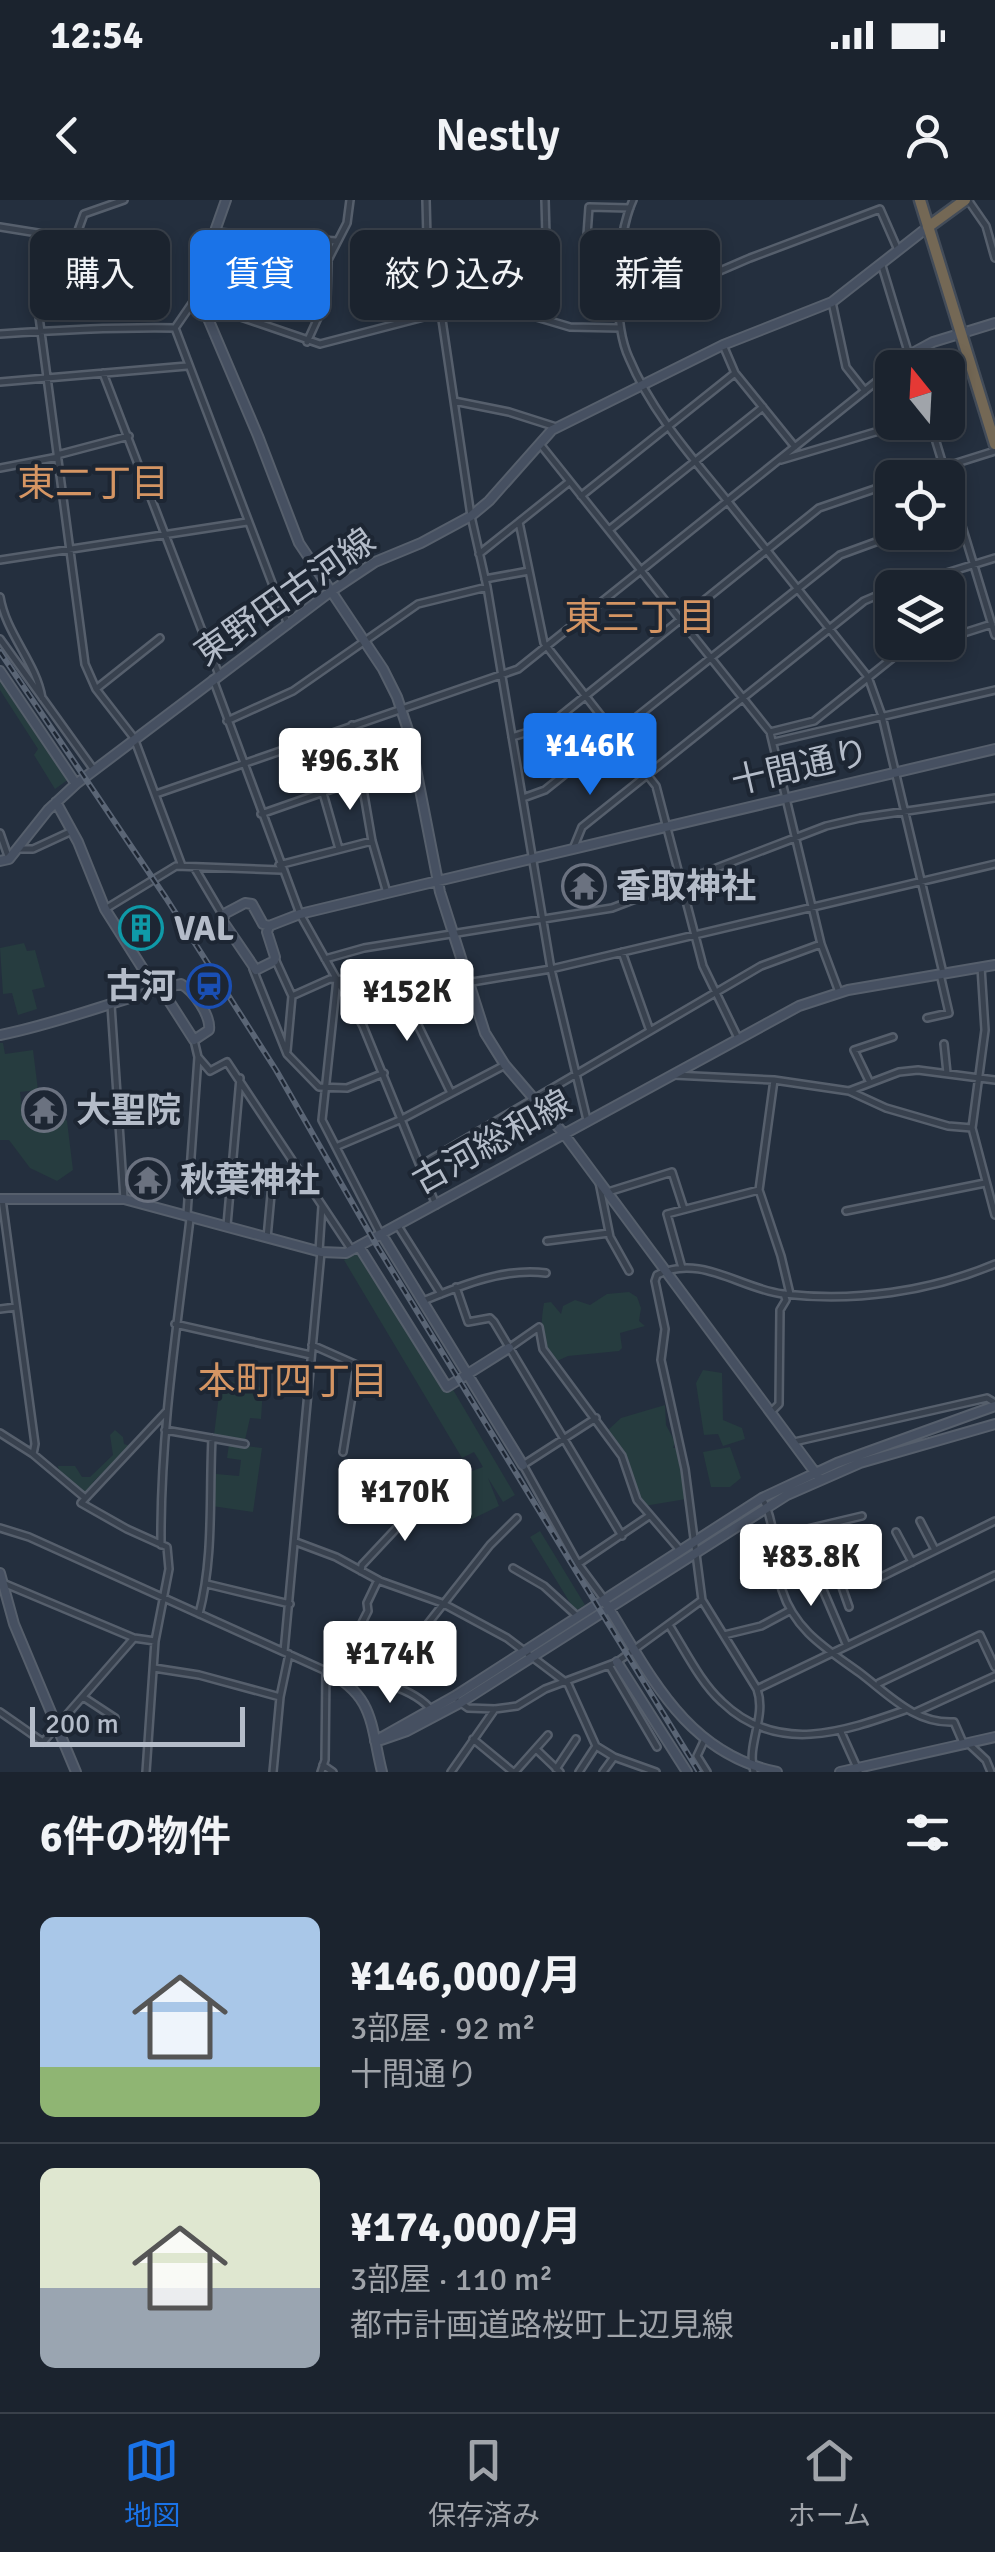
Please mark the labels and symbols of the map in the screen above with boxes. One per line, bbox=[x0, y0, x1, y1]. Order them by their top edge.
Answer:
north arrow bbox=[875, 350, 965, 440]
district label: 東二丁目 bbox=[17, 460, 169, 507]
street label: 東野田古河線 bbox=[187, 519, 383, 675]
district label: 東三丁目 bbox=[564, 594, 716, 641]
pin: ¥146K bbox=[520, 713, 660, 798]
pin: ¥96.3K bbox=[269, 728, 431, 813]
street label: 十間通り bbox=[727, 730, 873, 804]
temple icon: 香取神社 bbox=[561, 863, 607, 909]
place label: 香取神社 bbox=[616, 865, 756, 908]
building icon: VAL bbox=[118, 905, 164, 951]
place label: VAL bbox=[174, 907, 234, 950]
pin: ¥152K bbox=[337, 959, 477, 1044]
station icon: 古河 bbox=[186, 963, 232, 1009]
place label: 古河 bbox=[106, 965, 176, 1008]
street label: 古河総和線 bbox=[405, 1081, 579, 1203]
temple icon: 大聖院 bbox=[21, 1087, 67, 1133]
place label: 大聖院 bbox=[76, 1089, 181, 1132]
temple icon: 秋葉神社 bbox=[125, 1157, 171, 1203]
place label: 秋葉神社 bbox=[180, 1159, 320, 1202]
district label: 本町四丁目 bbox=[198, 1358, 388, 1405]
pin: ¥170K bbox=[335, 1459, 475, 1544]
pin: ¥83.8K bbox=[730, 1524, 892, 1609]
pin: ¥174K bbox=[320, 1621, 460, 1706]
scale bar bbox=[30, 1702, 245, 1746]

